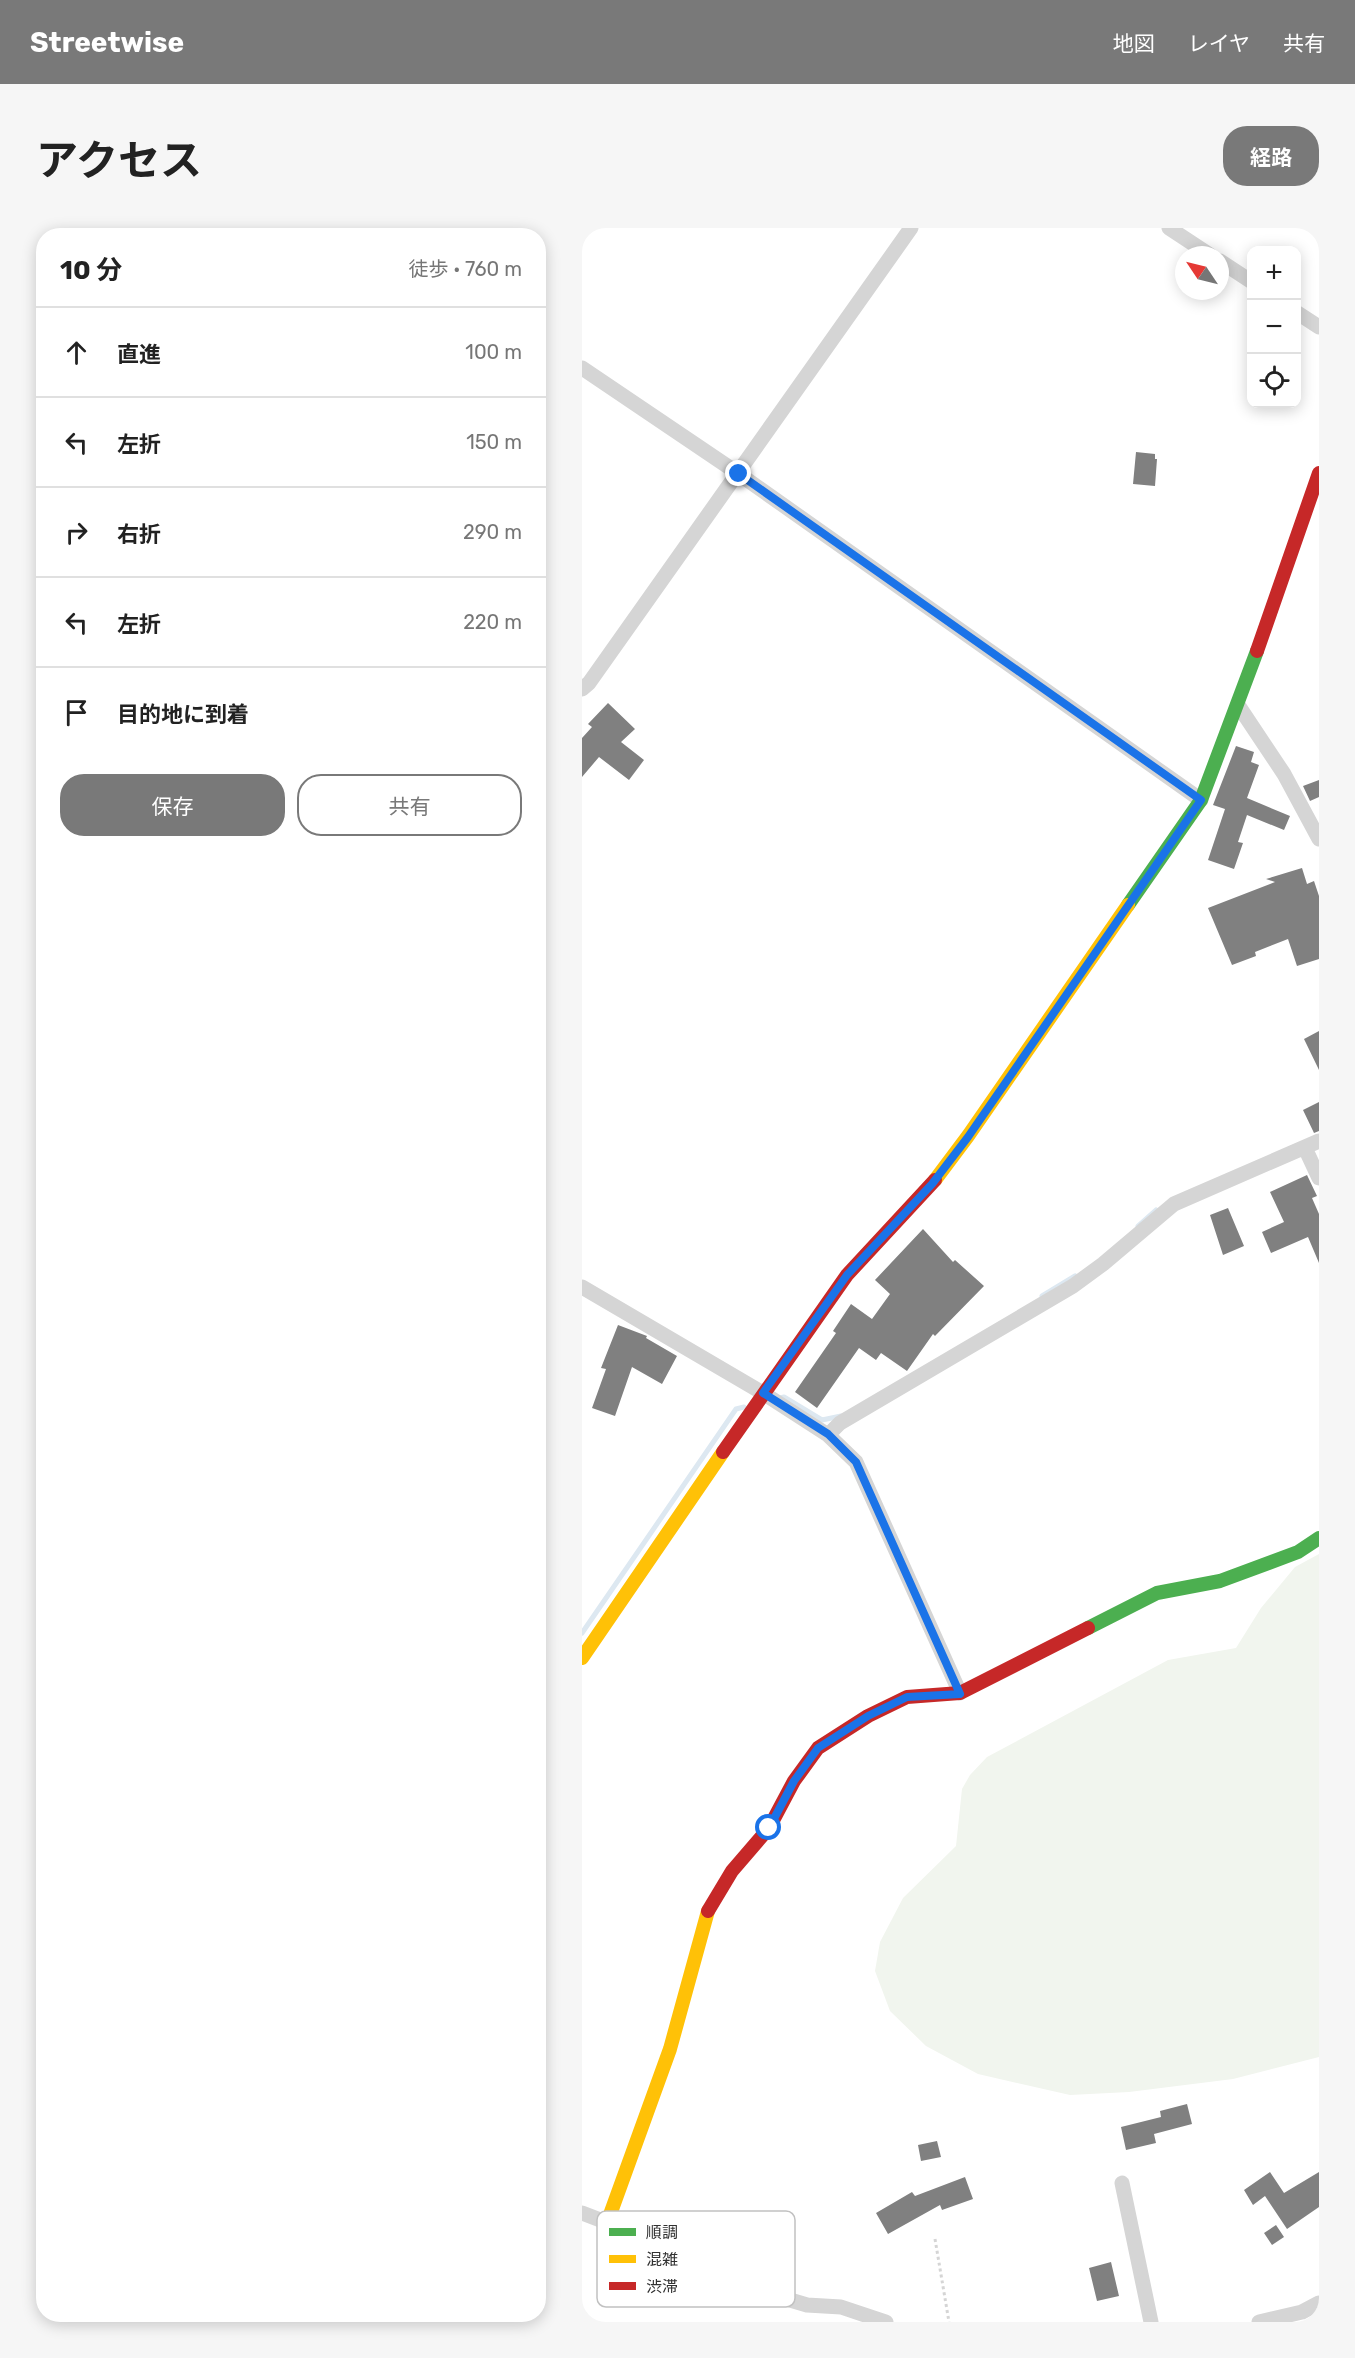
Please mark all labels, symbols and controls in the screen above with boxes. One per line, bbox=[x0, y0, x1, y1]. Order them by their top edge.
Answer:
text: Streetwise bbox=[30, 26, 184, 59]
text: 地図 bbox=[1113, 31, 1155, 56]
text: レイヤ bbox=[1188, 31, 1250, 56]
text: 共有 bbox=[1283, 31, 1325, 56]
button: 経路 bbox=[1223, 126, 1319, 186]
text: アクセス bbox=[36, 136, 202, 186]
north arrow bbox=[1175, 246, 1229, 300]
map controls bbox=[1247, 246, 1301, 408]
button: + bbox=[1247, 246, 1301, 300]
text: 10 分 bbox=[60, 255, 122, 286]
text: 徒歩 · 760 m bbox=[409, 257, 522, 281]
button: − bbox=[1247, 300, 1301, 354]
icon: ahead bbox=[60, 336, 93, 369]
text: 100 m bbox=[465, 340, 522, 364]
text: 直進 bbox=[117, 341, 161, 368]
button: locate bbox=[1247, 354, 1301, 408]
icon: left bbox=[60, 426, 93, 459]
text: 150 m bbox=[466, 430, 522, 454]
text: 左折 bbox=[117, 431, 161, 458]
route end bbox=[725, 460, 751, 486]
icon: right bbox=[60, 516, 93, 549]
text: 290 m bbox=[463, 520, 522, 544]
text: 右折 bbox=[117, 521, 161, 548]
icon: left bbox=[60, 606, 93, 639]
text: 220 m bbox=[463, 610, 522, 634]
text: 左折 bbox=[117, 611, 161, 638]
icon: arrive bbox=[60, 696, 93, 729]
text: 目的地に到着 bbox=[117, 701, 249, 728]
button: 保存 bbox=[60, 774, 285, 836]
button: 共有 bbox=[297, 774, 522, 836]
route start bbox=[755, 1814, 781, 1840]
legend bbox=[597, 2211, 795, 2307]
text: 順調 bbox=[646, 2223, 678, 2242]
text: 混雑 bbox=[646, 2250, 678, 2269]
text: 渋滞 bbox=[646, 2277, 678, 2296]

